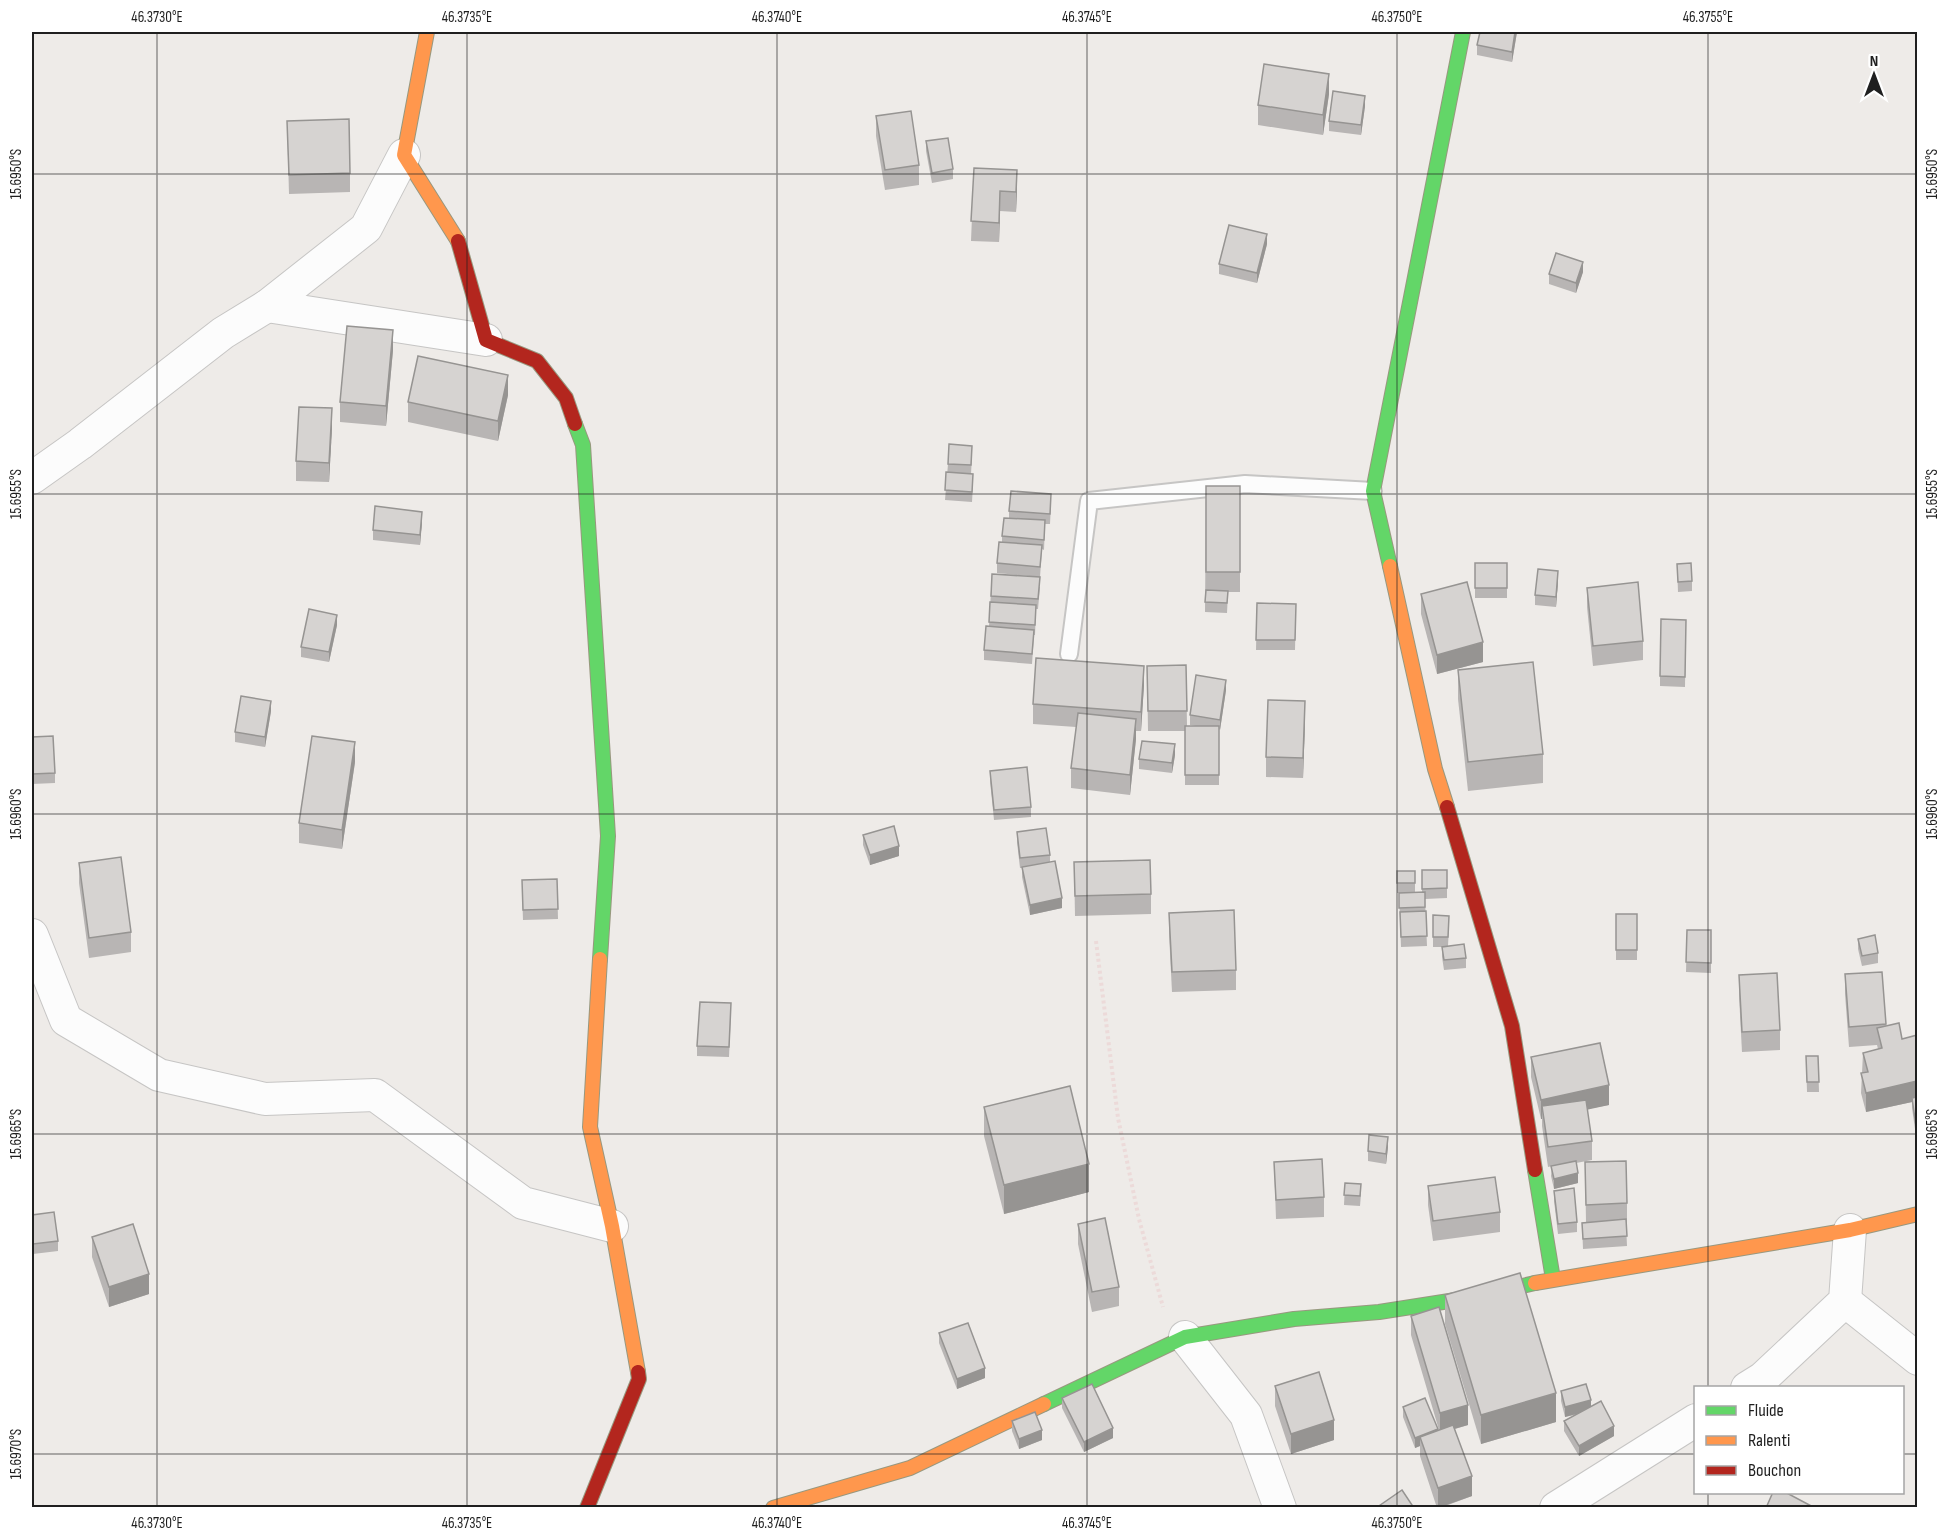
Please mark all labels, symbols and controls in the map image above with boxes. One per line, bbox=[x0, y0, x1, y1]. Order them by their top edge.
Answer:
text: 46.3730°E bbox=[131, 8, 183, 27]
text: 46.3735°E bbox=[442, 8, 492, 27]
text: 46.3740°E bbox=[752, 8, 802, 27]
text: 46.3745°E bbox=[1062, 8, 1112, 27]
text: 46.3750°E bbox=[1372, 8, 1422, 27]
text: 46.3755°E bbox=[1683, 8, 1733, 27]
north arrow bbox=[1844, 45, 1904, 105]
text: N bbox=[1870, 52, 1878, 71]
text: 15.6950°S bbox=[7, 149, 26, 199]
text: 15.6950°S bbox=[1923, 149, 1942, 199]
text: 15.6955°S bbox=[7, 469, 26, 519]
text: 15.6955°S bbox=[1923, 469, 1942, 519]
text: 15.6960°S bbox=[7, 788, 26, 840]
text: 15.6960°S bbox=[1923, 788, 1942, 840]
text: 15.6965°S bbox=[7, 1109, 26, 1159]
text: 15.6965°S bbox=[1923, 1109, 1942, 1159]
legend bbox=[1694, 1386, 1904, 1494]
text: Fluide bbox=[1748, 1400, 1784, 1421]
text: 15.6970°S bbox=[7, 1429, 26, 1479]
text: Ralenti bbox=[1748, 1430, 1790, 1451]
text: Bouchon bbox=[1748, 1460, 1801, 1481]
text: 46.3730°E bbox=[131, 1514, 183, 1533]
text: 46.3735°E bbox=[442, 1514, 492, 1533]
text: 46.3740°E bbox=[752, 1514, 802, 1533]
text: 46.3745°E bbox=[1062, 1514, 1112, 1533]
text: 46.3750°E bbox=[1372, 1514, 1422, 1533]

